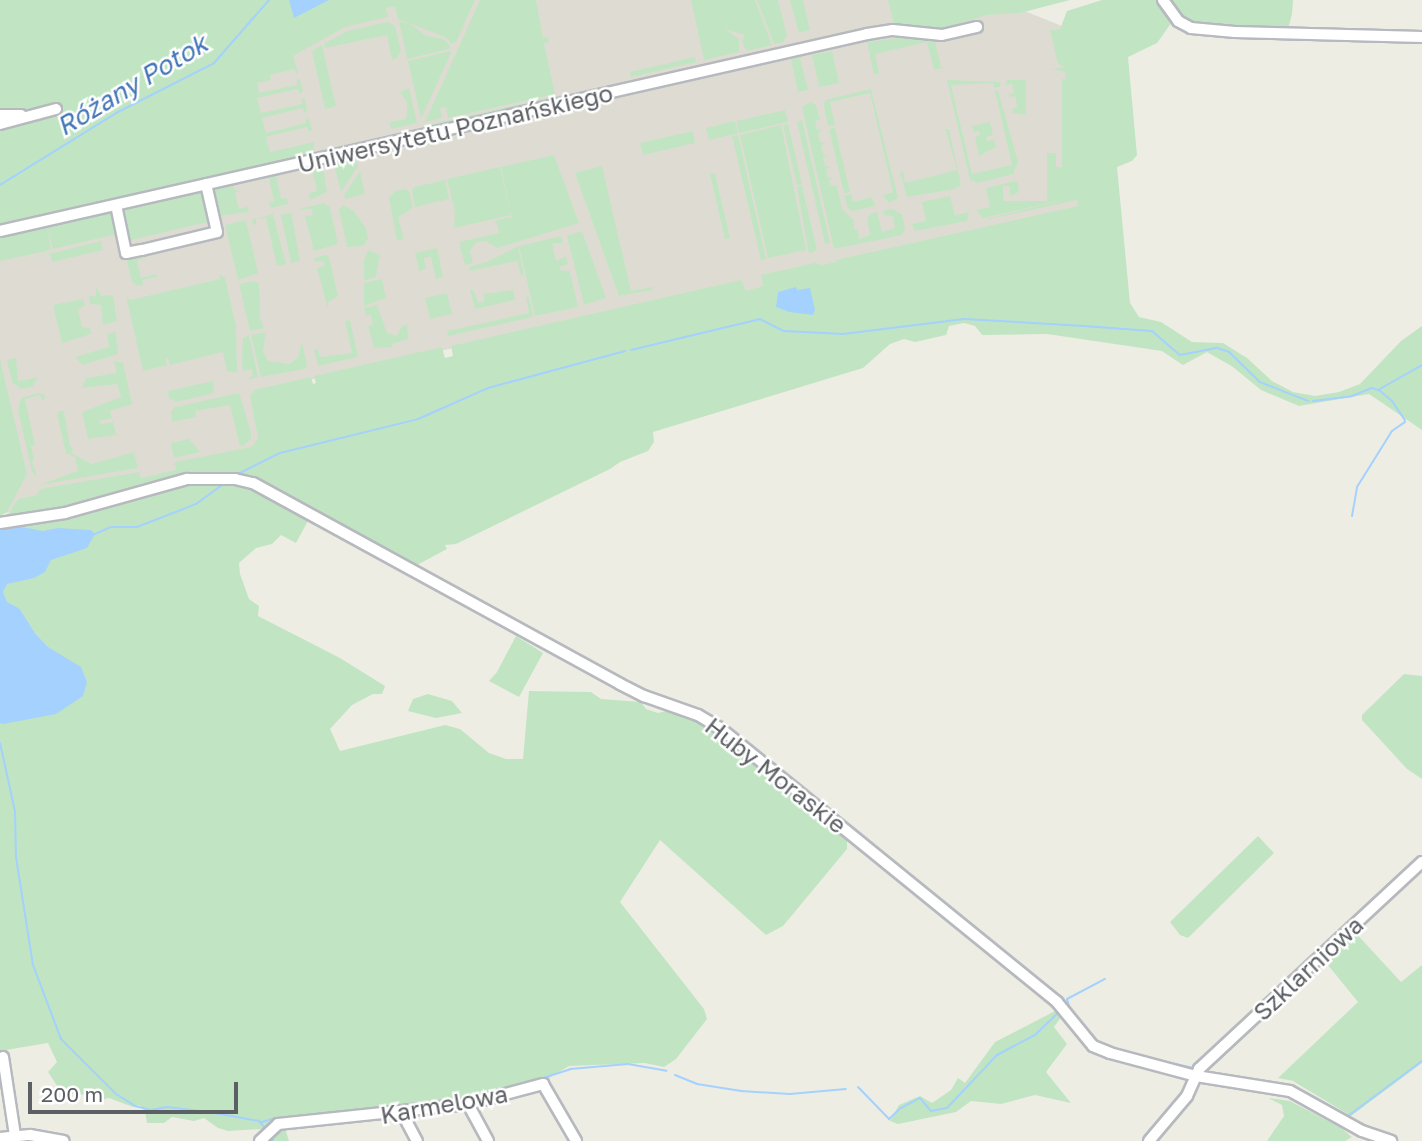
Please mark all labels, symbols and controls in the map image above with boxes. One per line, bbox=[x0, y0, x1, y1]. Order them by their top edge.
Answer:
water label: Różany Potok bbox=[51, 28, 213, 142]
street label: Uniwersytetu Poznańskiego bbox=[295, 78, 615, 178]
street label: Huby Moraskie bbox=[700, 711, 852, 839]
street label: Szklarniowa bbox=[1247, 910, 1369, 1026]
scale bar bbox=[32, 1068, 242, 1112]
street label: Karmelowa bbox=[378, 1079, 510, 1129]
text: 200 m bbox=[41, 1081, 103, 1107]

